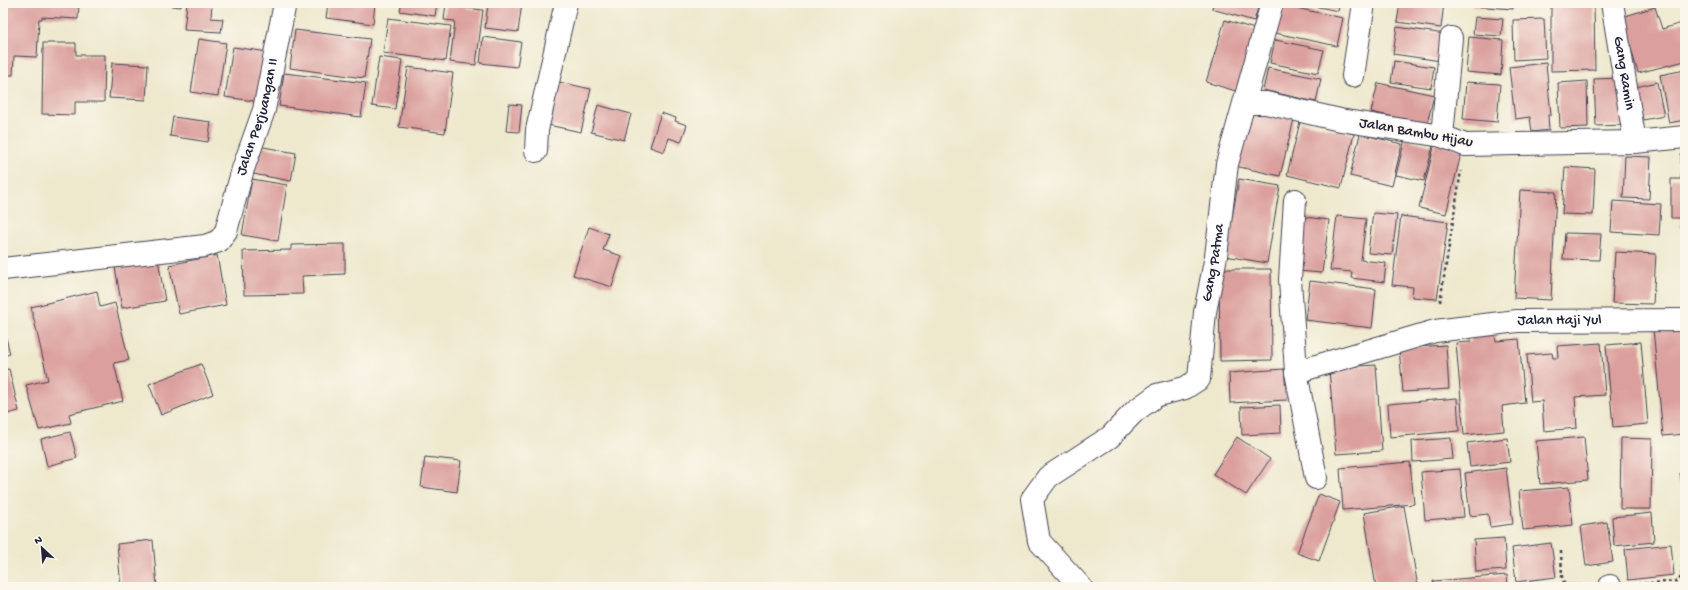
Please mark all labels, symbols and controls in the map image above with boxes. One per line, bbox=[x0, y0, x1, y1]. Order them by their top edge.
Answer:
street label: Gang Ramin bbox=[1609, 35, 1639, 111]
street label: Jalan Perjuangan II bbox=[233, 57, 283, 178]
street label: Jalan Bambu Hijau bbox=[1358, 114, 1474, 152]
street label: Gang Patma bbox=[1198, 222, 1229, 303]
street label: Jalan Haji Yul bbox=[1517, 311, 1602, 330]
north arrow bbox=[22, 528, 62, 568]
text: N bbox=[33, 534, 44, 548]

